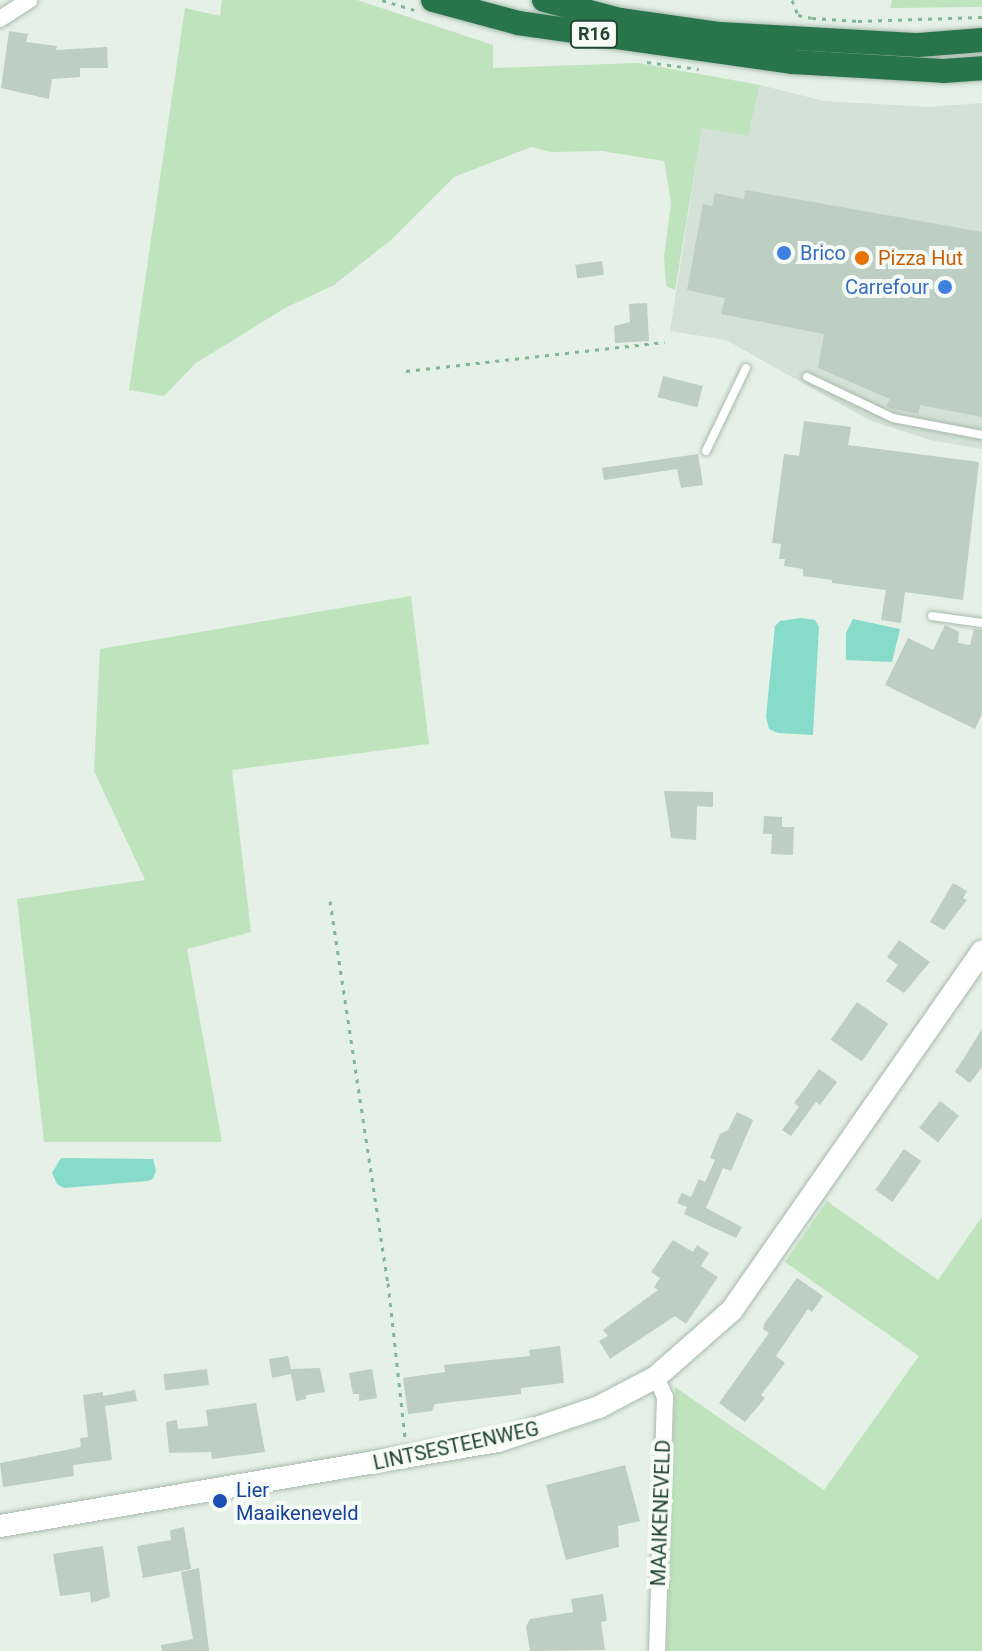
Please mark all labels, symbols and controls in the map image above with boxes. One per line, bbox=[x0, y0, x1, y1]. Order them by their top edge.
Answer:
road number: R16 bbox=[568, 20, 620, 48]
place label: Brico bbox=[800, 241, 846, 265]
marker: Brico bbox=[775, 244, 793, 262]
place label: Pizza Hut bbox=[878, 246, 963, 270]
marker: Pizza Hut bbox=[853, 249, 871, 267]
place label: Carrefour bbox=[845, 275, 929, 299]
marker: Carrefour bbox=[936, 278, 954, 296]
street label: LINTSESTEENWEG bbox=[371, 1417, 541, 1475]
street label: MAAIKENEVELD bbox=[646, 1439, 676, 1587]
place label: Lier Maaikeneveld bbox=[236, 1478, 358, 1525]
marker: Lier Maaikeneveld bbox=[211, 1492, 229, 1510]

